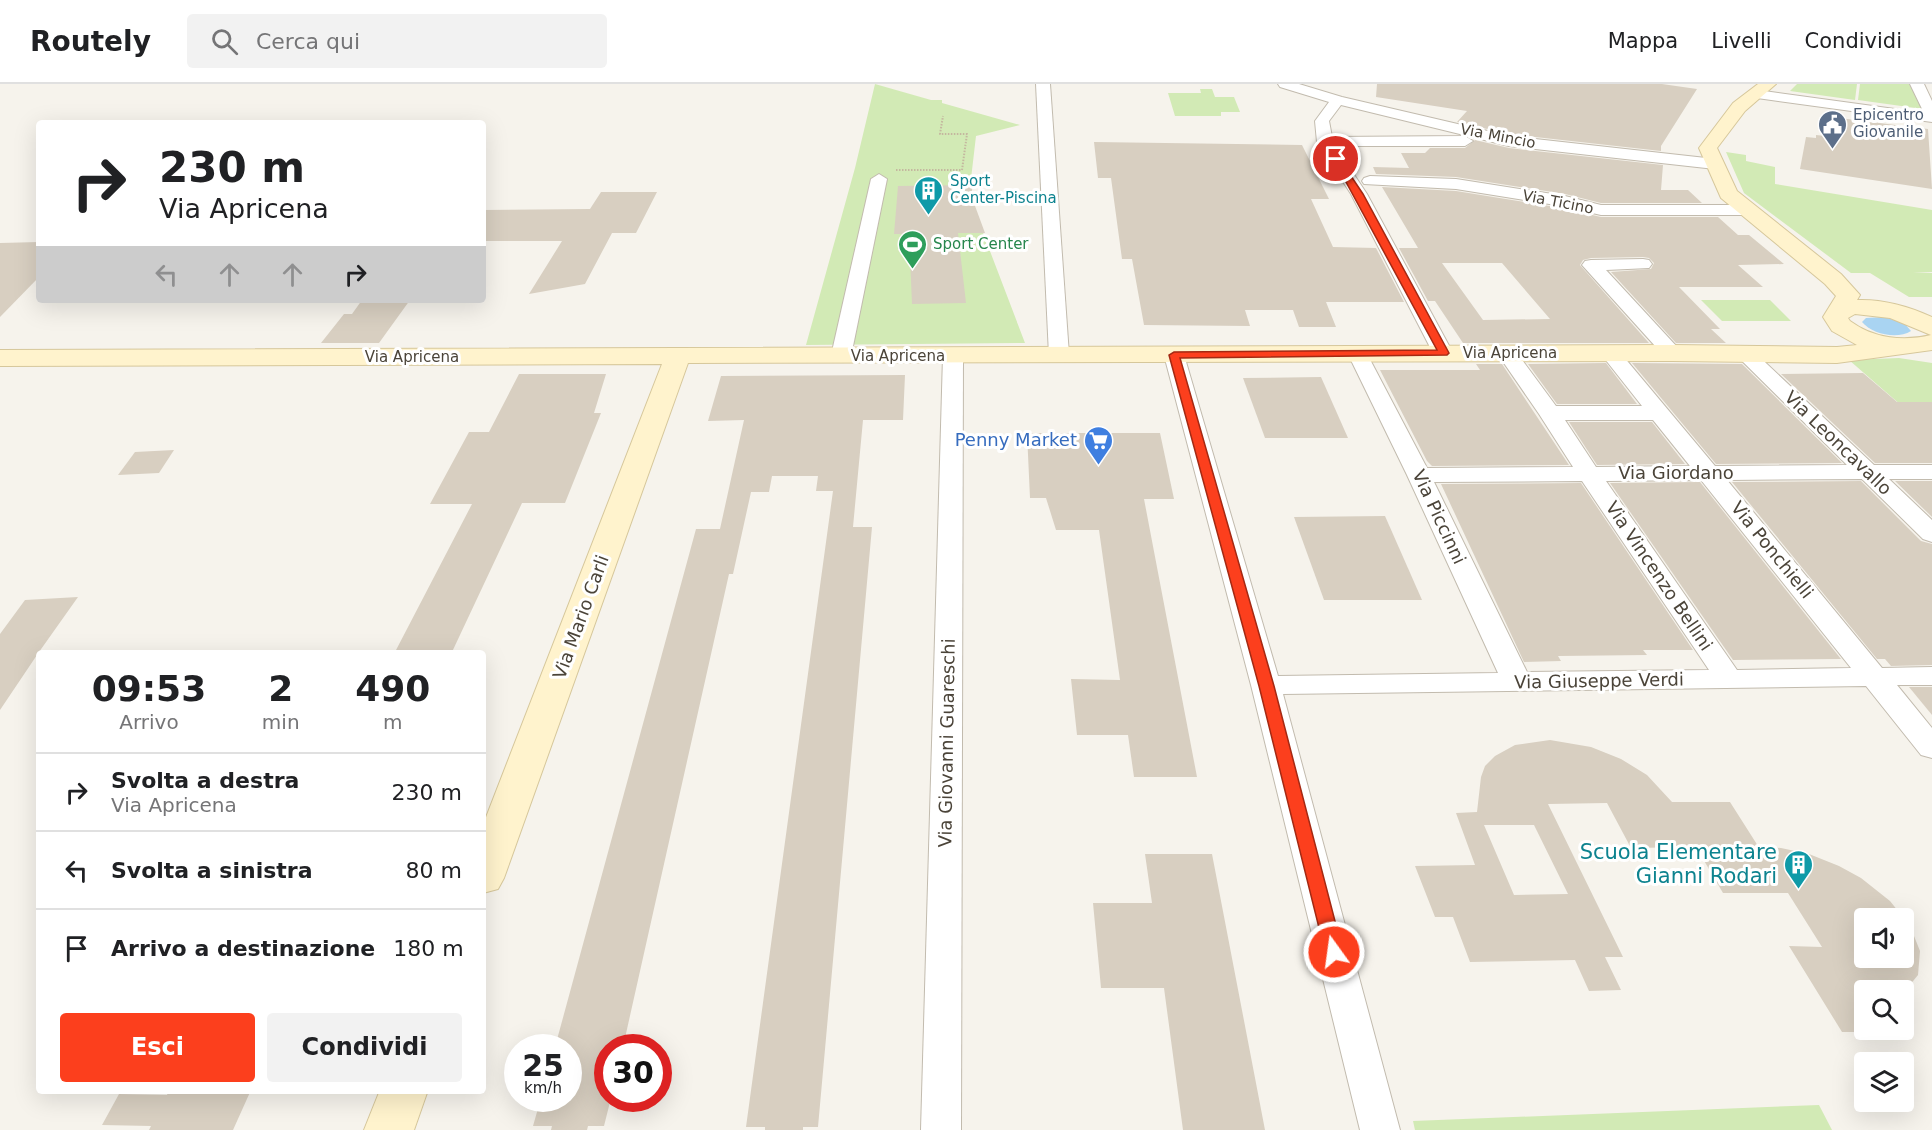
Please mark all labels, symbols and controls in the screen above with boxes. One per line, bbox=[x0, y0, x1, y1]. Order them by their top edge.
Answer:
search box bbox=[187, 14, 607, 68]
text: Routely bbox=[30, 25, 151, 58]
icon: search bbox=[208, 25, 241, 58]
text: Cerca qui bbox=[256, 29, 360, 54]
text: Mappa bbox=[1608, 29, 1678, 53]
text: Livelli bbox=[1711, 29, 1772, 53]
text: Condividi bbox=[1805, 29, 1902, 53]
place label: Epicentro Giovanile bbox=[1853, 106, 1924, 141]
public building icon: Epicentro Giovanile bbox=[1816, 108, 1848, 150]
street label: Via Mincio bbox=[1459, 120, 1537, 152]
pin bbox=[1310, 133, 1361, 184]
icon: arrive bbox=[1319, 142, 1352, 175]
text: 230 m bbox=[159, 143, 305, 192]
icon: right bbox=[60, 144, 138, 222]
place label: Sport Center-Piscina bbox=[950, 172, 1057, 207]
building icon: Sport Center-Piscina bbox=[913, 174, 945, 216]
street label: Via Ticino bbox=[1521, 186, 1595, 218]
text: Via Apricena bbox=[159, 193, 329, 224]
sports icon: Sport Center bbox=[896, 228, 928, 270]
place label: Sport Center bbox=[933, 235, 1029, 253]
icon: left bbox=[150, 258, 183, 291]
icon: ahead bbox=[213, 258, 246, 291]
icon: ahead bbox=[276, 258, 309, 291]
icon: right bbox=[339, 258, 372, 291]
street label: Via Apricena bbox=[1463, 344, 1557, 362]
street label: Via Apricena bbox=[851, 347, 945, 365]
street label: Via Apricena bbox=[365, 348, 459, 366]
street label: Via Leoncavallo bbox=[1781, 386, 1896, 499]
supermarket icon: Penny Market bbox=[1082, 424, 1114, 466]
place label: Penny Market bbox=[955, 429, 1077, 450]
street label: Via Giordano bbox=[1618, 462, 1734, 483]
street label: Via Piccinni bbox=[1408, 466, 1470, 567]
street label: Via Vincenzo Bellini bbox=[1602, 497, 1717, 654]
street label: Via Ponchielli bbox=[1727, 497, 1818, 602]
street label: Via Mario Carli bbox=[548, 552, 613, 682]
street label: Via Giovanni Guareschi bbox=[934, 638, 959, 848]
text: 09:53 bbox=[92, 668, 206, 709]
text: 2 bbox=[268, 668, 293, 709]
text: 490 bbox=[355, 668, 430, 709]
street label: Via Giuseppe Verdi bbox=[1514, 669, 1684, 692]
text: Arrivo bbox=[119, 710, 179, 734]
text: min bbox=[262, 710, 300, 734]
text: m bbox=[383, 710, 403, 734]
text: Svolta a destra bbox=[111, 768, 299, 793]
icon: right bbox=[60, 776, 93, 809]
text: 230 m bbox=[392, 780, 462, 805]
text: Via Apricena bbox=[111, 793, 237, 817]
place label: Scuola Elementare Gianni Rodari bbox=[1580, 840, 1777, 888]
building icon: Scuola Elementare Gianni Rodari bbox=[1782, 848, 1814, 890]
icon: left bbox=[60, 854, 93, 887]
text: Svolta a sinistra bbox=[111, 858, 313, 883]
text: 80 m bbox=[406, 858, 462, 883]
map controls bbox=[1854, 908, 1914, 1112]
button: sound bbox=[1854, 908, 1914, 968]
position arrow bbox=[1302, 920, 1366, 984]
icon: arrive bbox=[60, 932, 93, 965]
text: Arrivo a destinazione bbox=[111, 936, 375, 961]
text: 180 m bbox=[393, 936, 464, 961]
button: search bbox=[1854, 980, 1914, 1040]
button: Esci bbox=[60, 1013, 255, 1082]
button: Condividi bbox=[267, 1013, 462, 1082]
speed limit sign: 30 bbox=[594, 1034, 672, 1112]
text: 25 bbox=[522, 1048, 564, 1083]
button: layers bbox=[1854, 1052, 1914, 1112]
text: km/h bbox=[524, 1079, 562, 1097]

